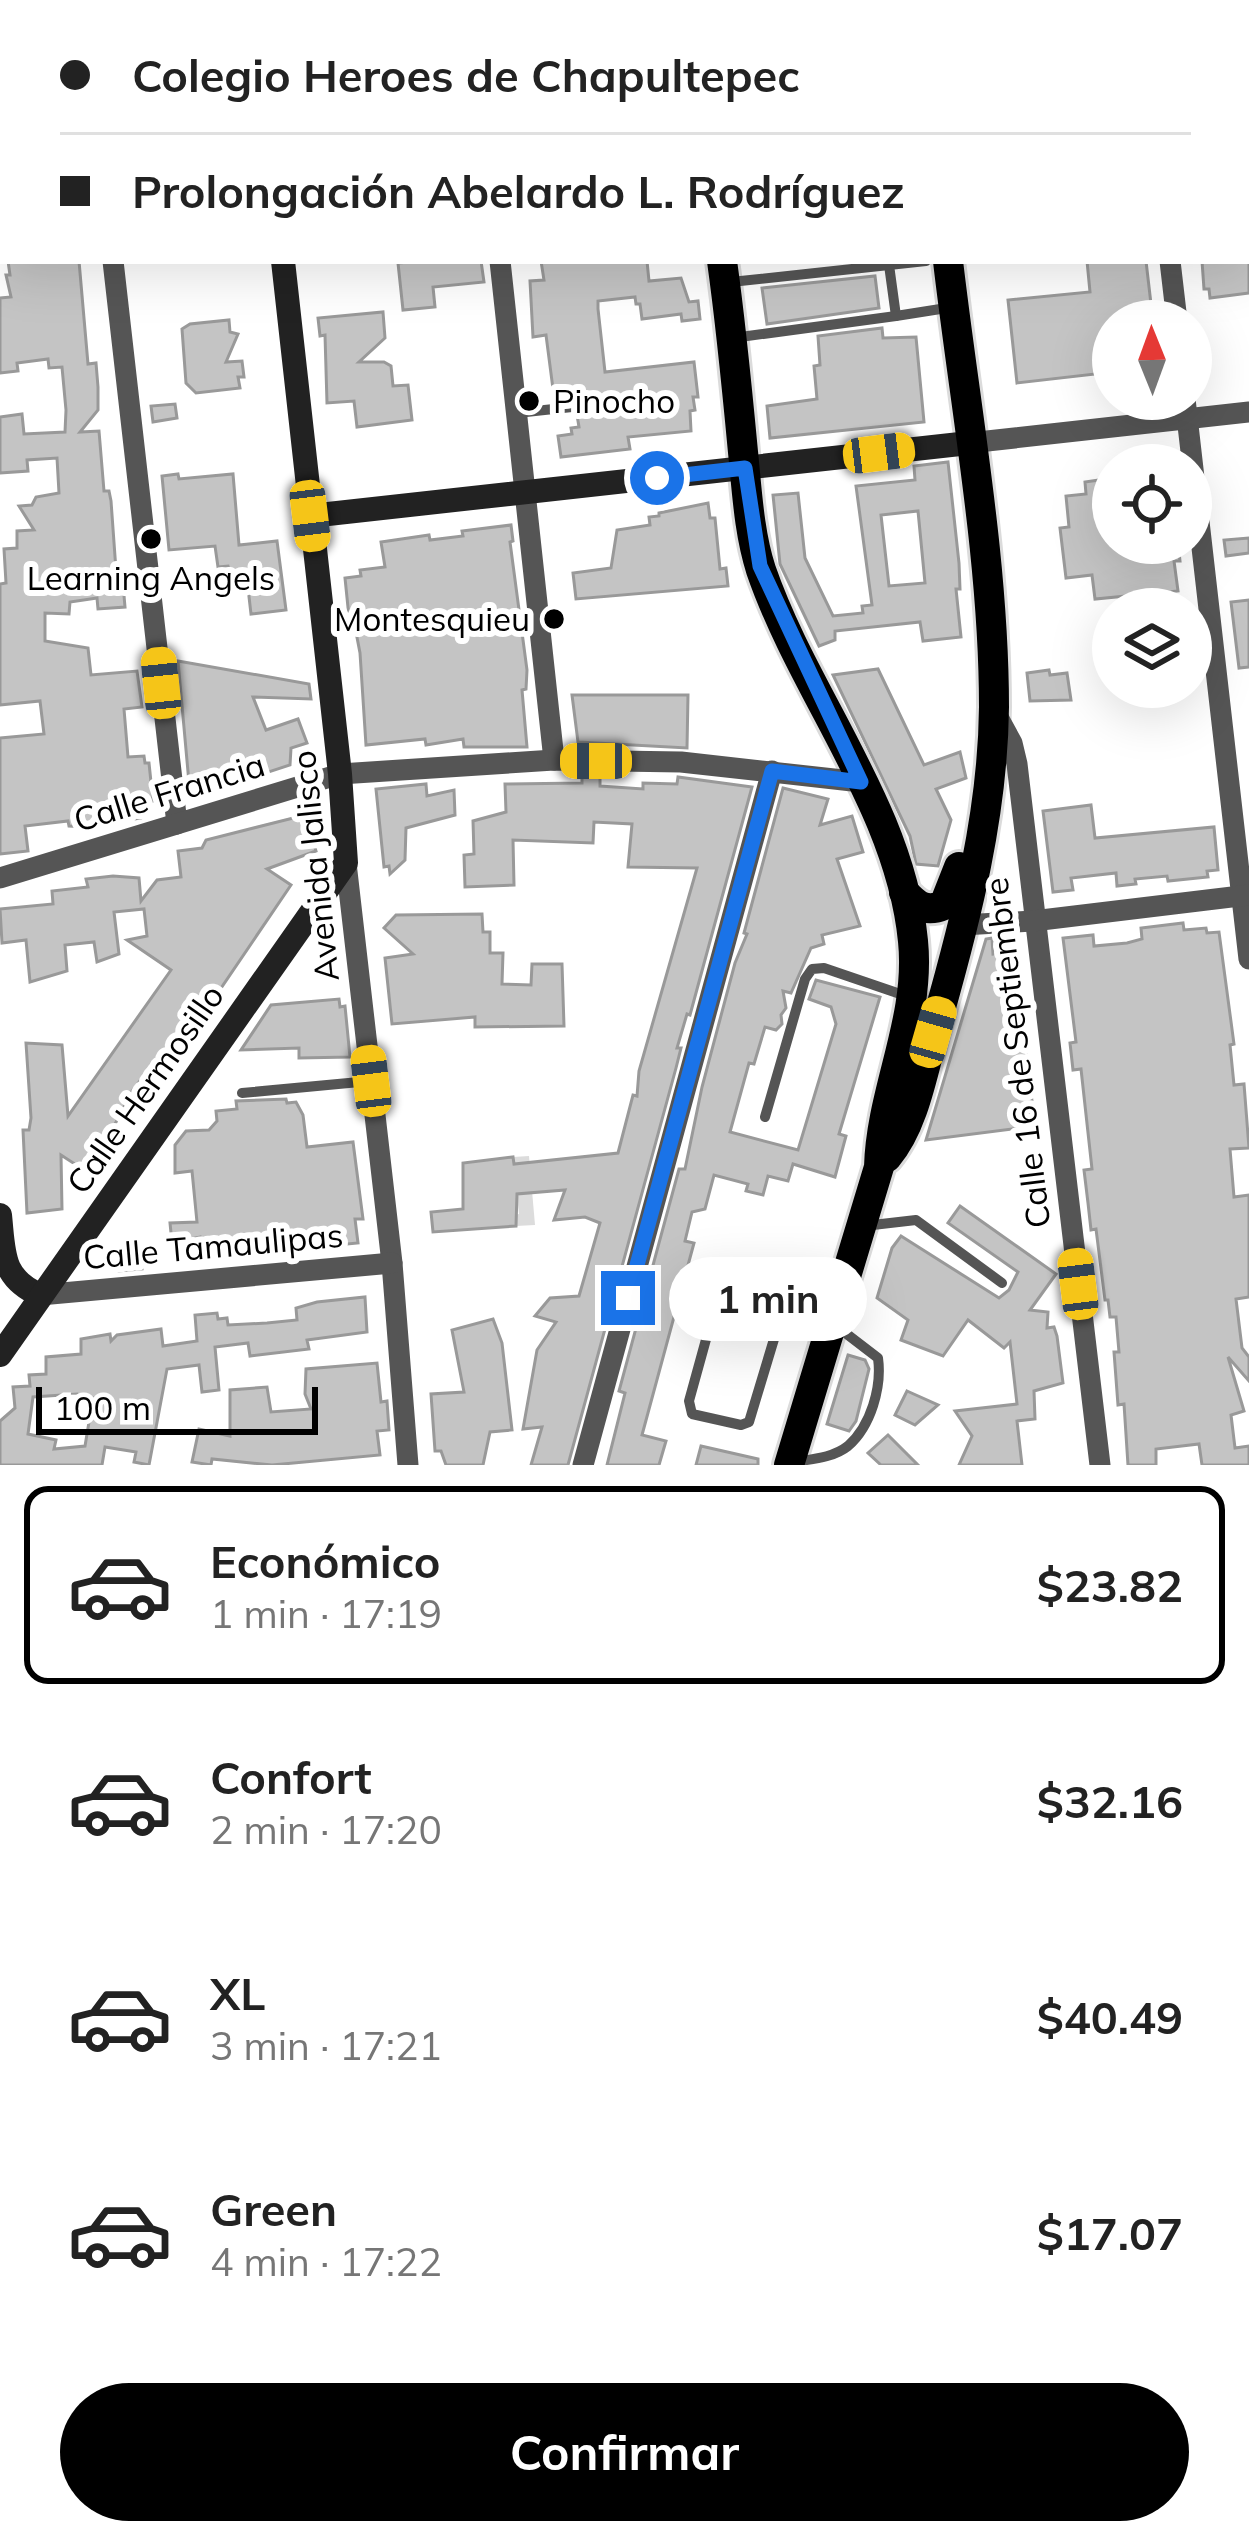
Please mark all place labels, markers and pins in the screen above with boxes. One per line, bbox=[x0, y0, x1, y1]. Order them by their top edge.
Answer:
place label: Pinocho bbox=[553, 380, 675, 421]
marker: Pinocho bbox=[516, 388, 542, 414]
marker: Learning Angels bbox=[138, 526, 164, 552]
place label: Learning Angels bbox=[27, 557, 275, 598]
place label: Montesquieu bbox=[334, 598, 530, 639]
marker: Montesquieu bbox=[541, 606, 567, 632]

